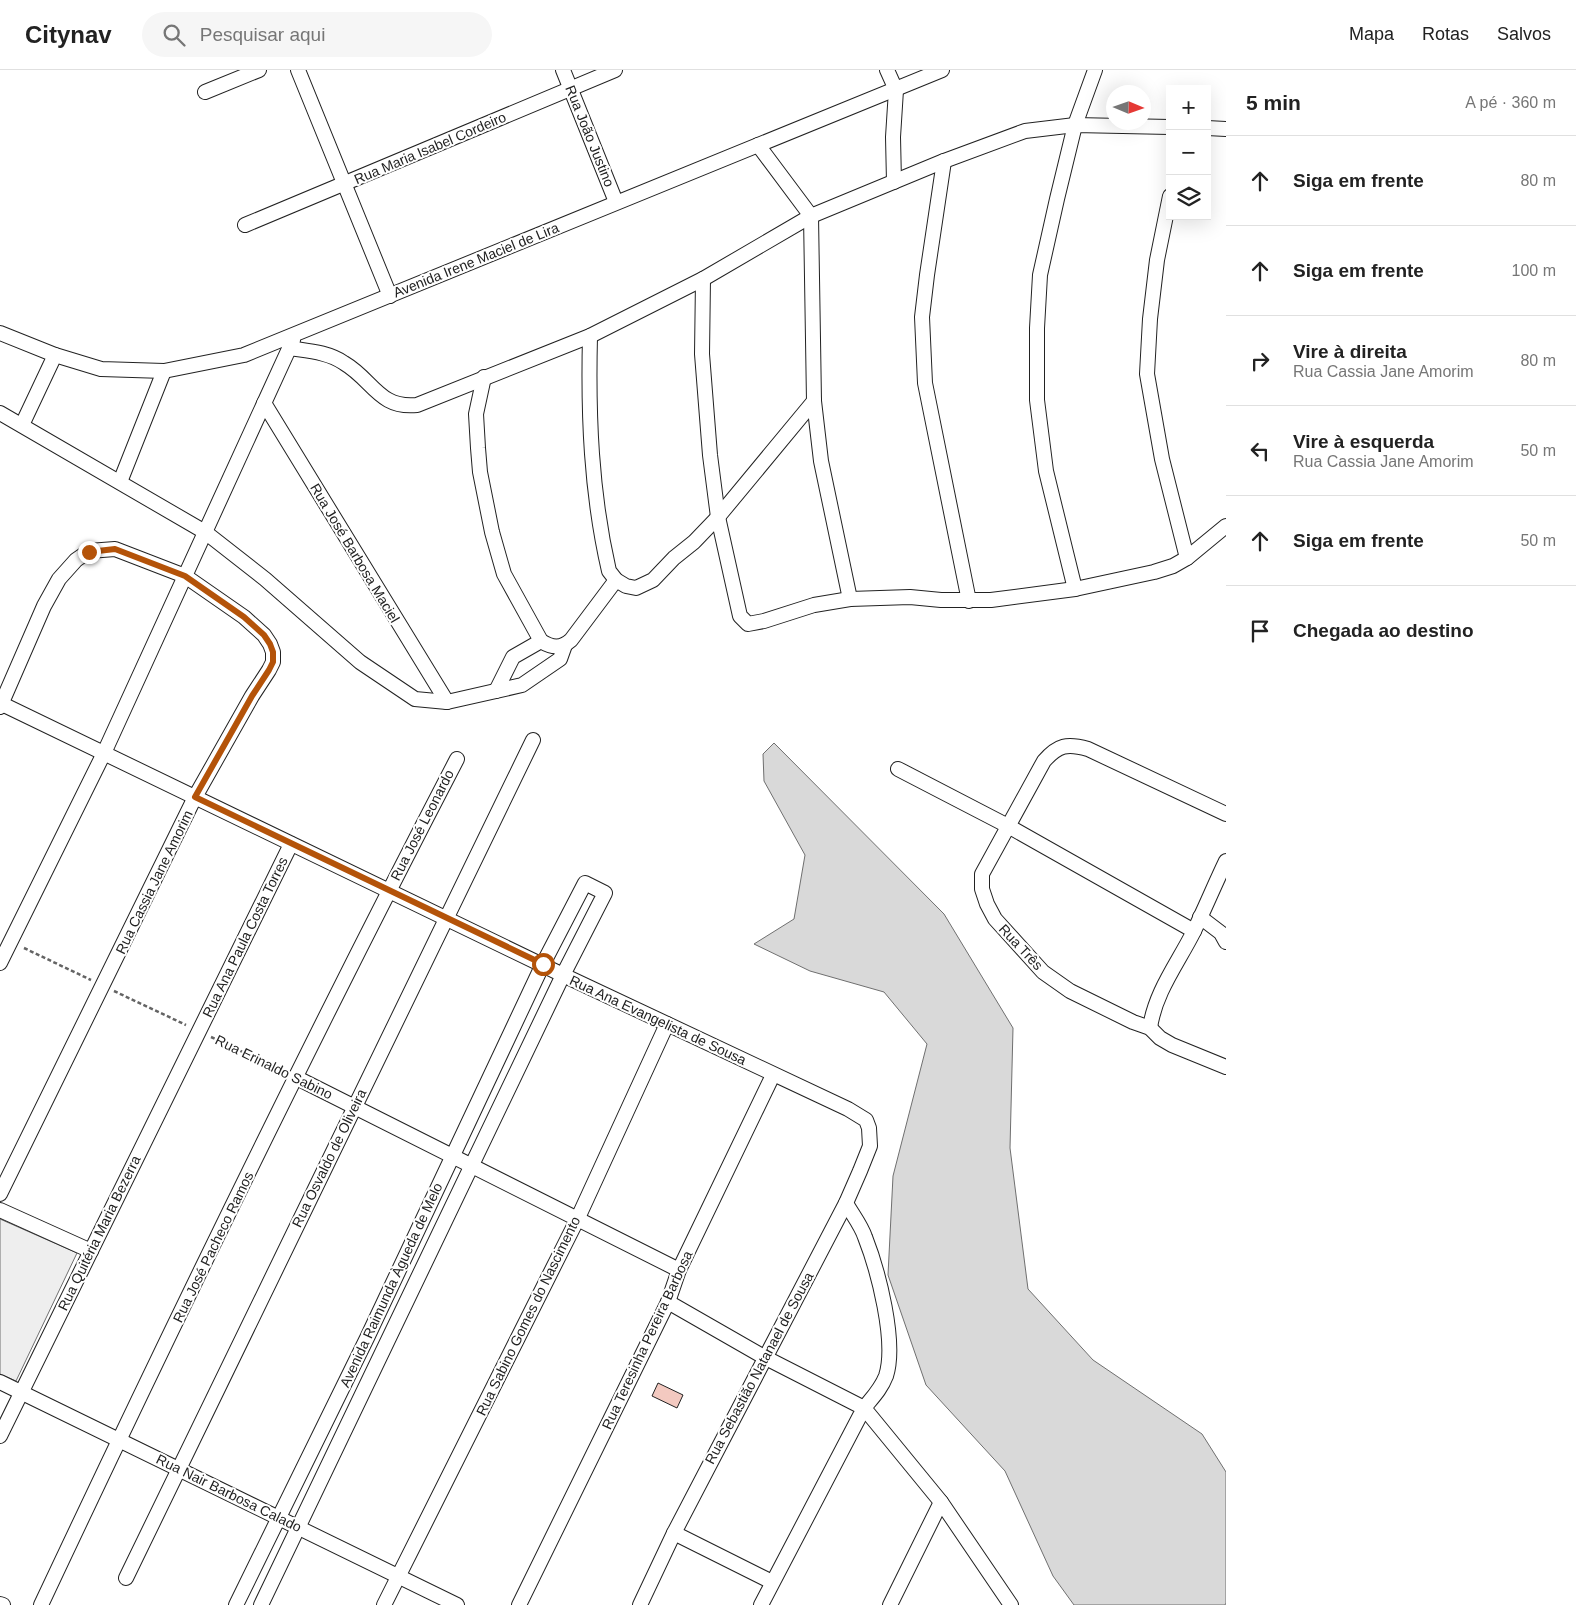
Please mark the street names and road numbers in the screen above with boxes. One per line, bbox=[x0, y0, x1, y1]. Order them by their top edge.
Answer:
street label: Rua João Justino bbox=[562, 83, 618, 189]
street label: Rua Maria Isabel Cordeiro bbox=[352, 109, 509, 187]
street label: Avenida Irene Maciel de Lira bbox=[391, 219, 561, 301]
street label: Rua José Barbosa Maciel bbox=[307, 481, 403, 625]
street label: Rua José Leonardo bbox=[387, 767, 457, 883]
street label: Rua Cassia Jane Amorim bbox=[112, 808, 196, 956]
street label: Rua Ana Paula Costa Torres bbox=[199, 854, 291, 1020]
street label: Rua Três bbox=[996, 921, 1046, 973]
street label: Rua Ana Evangelista de Sousa bbox=[567, 972, 749, 1068]
street label: Rua Erinaldo Sabino bbox=[213, 1032, 335, 1102]
street label: Rua Osvaldo de Oliveira bbox=[289, 1086, 370, 1230]
street label: Rua Quitéria Maria Bezerra bbox=[54, 1153, 144, 1313]
street label: Rua José Pacheco Ramos bbox=[169, 1169, 257, 1325]
street label: Avenida Raimunda Àgueda de Melo bbox=[336, 1180, 446, 1390]
street label: Rua Sabino Gomes do Nascimento bbox=[473, 1214, 583, 1418]
street label: Rua Teresinha Pereira Barbosa bbox=[599, 1248, 696, 1432]
street label: Rua Sebastião Natanael de Sousa bbox=[702, 1269, 817, 1467]
street label: Rua Nair Barbosa Calado bbox=[154, 1451, 304, 1535]

